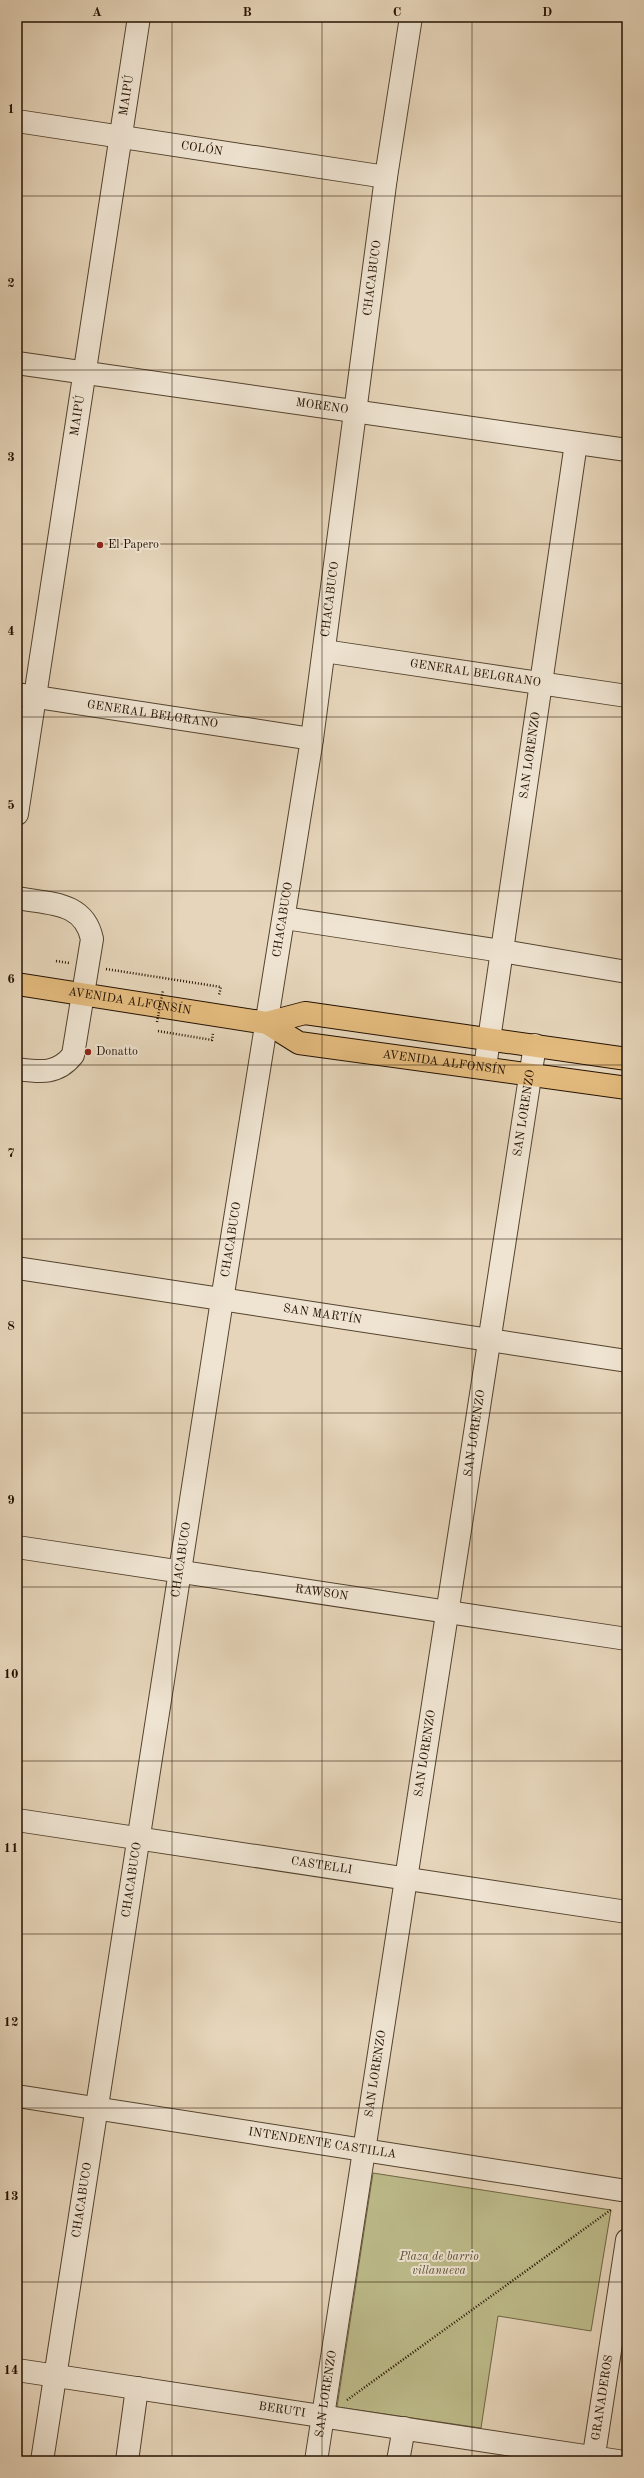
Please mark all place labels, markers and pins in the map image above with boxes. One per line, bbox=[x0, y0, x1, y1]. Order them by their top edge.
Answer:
place label: El Papero bbox=[108, 539, 159, 551]
marker: El Papero bbox=[95, 540, 105, 550]
place label: Donatto bbox=[96, 1046, 138, 1058]
marker: Donatto bbox=[83, 1047, 93, 1057]

